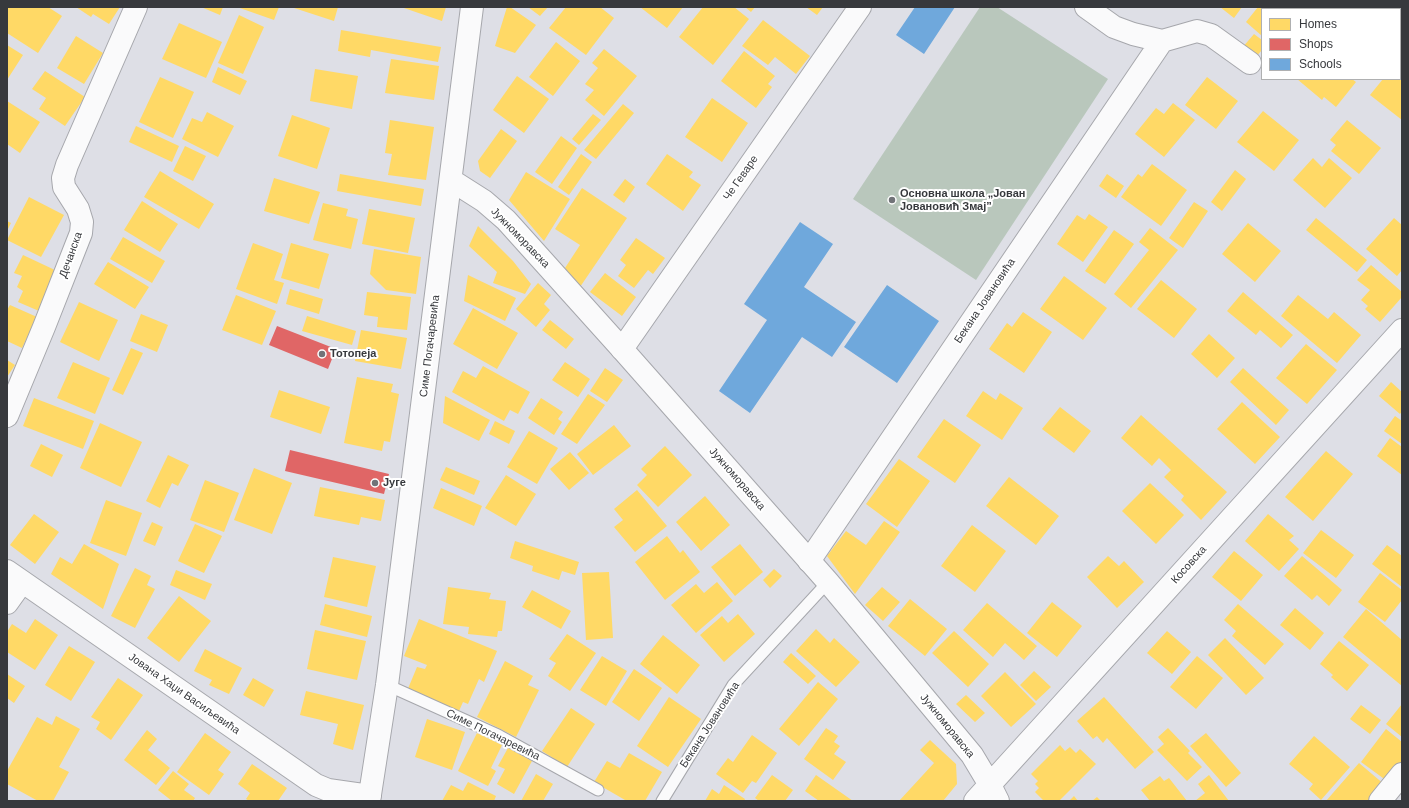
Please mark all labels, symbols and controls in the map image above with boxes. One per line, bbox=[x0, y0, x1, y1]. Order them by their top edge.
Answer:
legend bbox=[1261, 8, 1401, 80]
text: Homes bbox=[1299, 17, 1337, 31]
text: Shops bbox=[1299, 37, 1333, 51]
text: Schools bbox=[1299, 57, 1342, 71]
street label: Че Геваре bbox=[721, 153, 761, 203]
place label: Основна школа „Јован Јовановић Змај” bbox=[900, 187, 1025, 213]
marker: Основна школа „Јован Јовановић Змај” bbox=[887, 195, 897, 205]
street label: Јужноморавска bbox=[488, 205, 552, 271]
street label: Дечанска bbox=[57, 230, 85, 280]
street label: Бекана Јовановића bbox=[952, 256, 1018, 346]
street label: Симе Погачаревића bbox=[417, 294, 443, 398]
place label: Тотопеја bbox=[330, 347, 376, 361]
marker: Тотопеја bbox=[317, 349, 327, 359]
street label: Јужноморавска bbox=[706, 445, 768, 513]
place label: Југе bbox=[383, 476, 406, 490]
marker: Југе bbox=[370, 478, 380, 488]
street label: Косовска bbox=[1168, 543, 1210, 587]
street label: Јована Хаџи Васиљевића bbox=[126, 650, 242, 738]
street label: Бекана Јовановића bbox=[677, 680, 743, 770]
street label: Јужноморавска bbox=[917, 691, 977, 761]
street label: Симе Погачаревића bbox=[444, 707, 542, 763]

